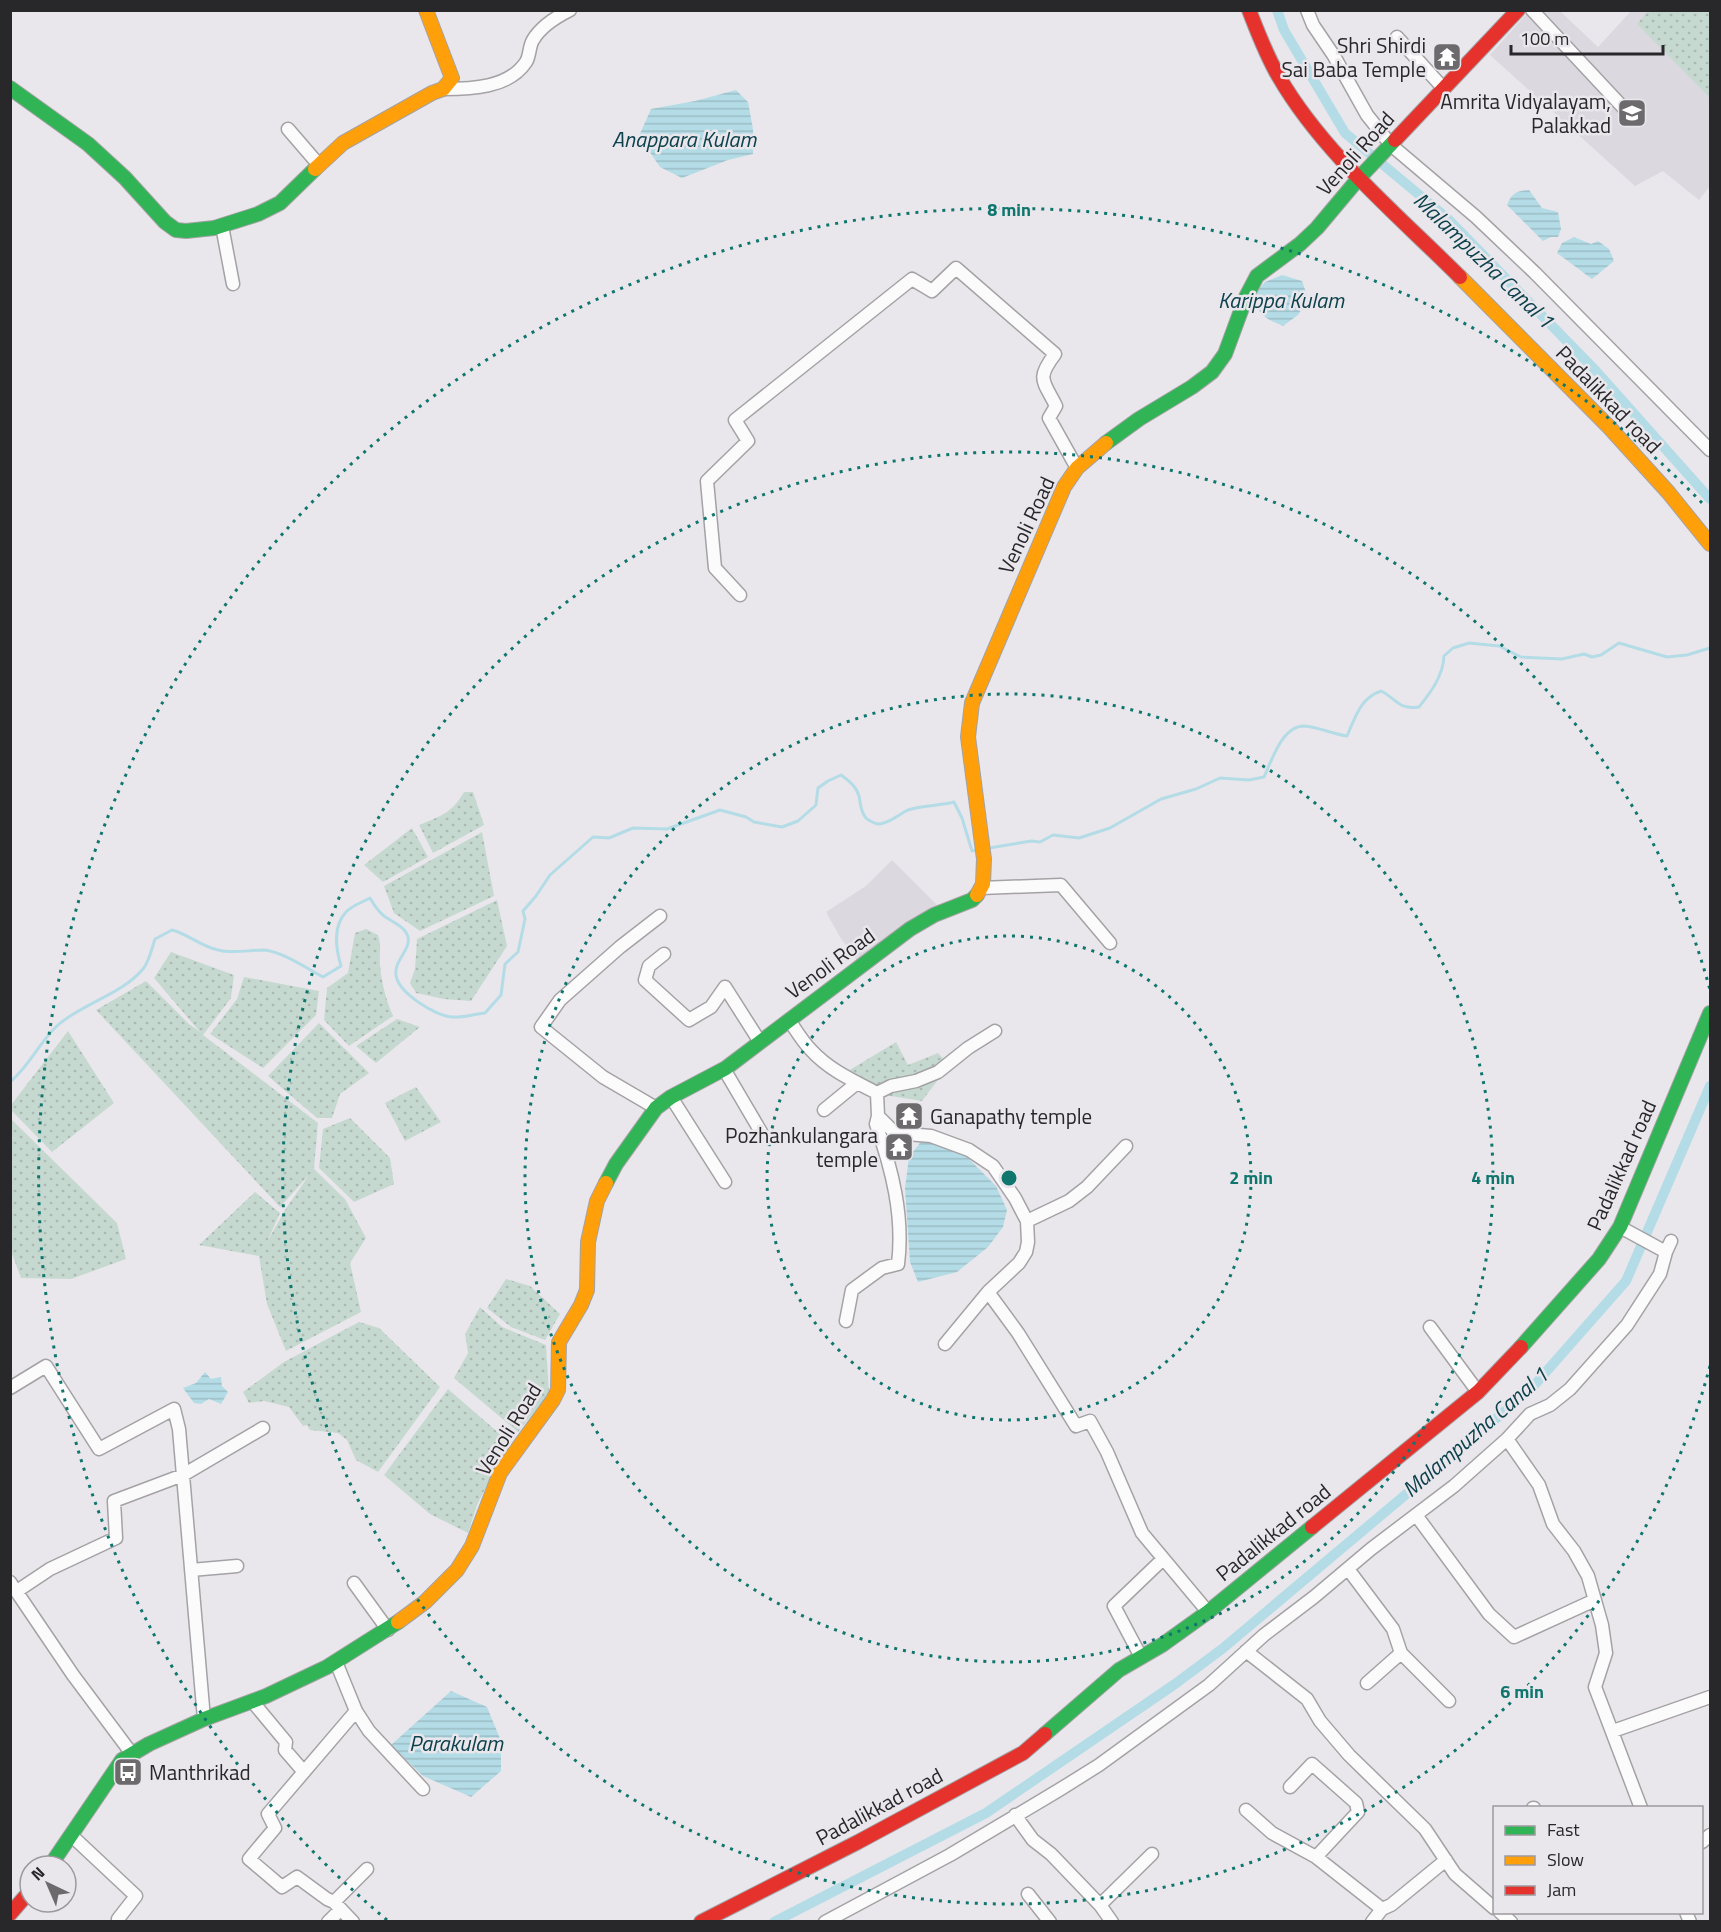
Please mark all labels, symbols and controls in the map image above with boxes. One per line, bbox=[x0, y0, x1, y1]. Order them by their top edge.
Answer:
scale bar bbox=[1511, 18, 1662, 56]
text: 100 m bbox=[1520, 25, 1569, 52]
place label: Shri Shirdi Sai Baba Temple bbox=[1281, 29, 1426, 85]
temple icon: Shri Shirdi Sai Baba Temple bbox=[1431, 41, 1463, 73]
place label: Amrita Vidyalayam, Palakkad bbox=[1440, 85, 1611, 141]
school or university icon: Amrita Vidyalayam, Palakkad bbox=[1616, 97, 1648, 129]
street label: Venoli Road bbox=[1308, 104, 1402, 202]
water label: Anappara Kulam bbox=[612, 122, 757, 156]
water label: Malampuzha Canal 1 bbox=[1406, 184, 1562, 336]
text: 8 min bbox=[987, 196, 1031, 223]
water label: Karippa Kulam bbox=[1218, 283, 1345, 317]
street label: Padalikkad road bbox=[1549, 338, 1669, 460]
street label: Venoli Road bbox=[990, 471, 1062, 579]
street label: Venoli Road bbox=[779, 919, 881, 1007]
street label: Padalikkad road bbox=[1578, 1095, 1664, 1235]
temple icon: Ganapathy temple bbox=[893, 1100, 925, 1132]
place label: Ganapathy temple bbox=[930, 1100, 1092, 1132]
place label: Pozhankulangara temple bbox=[725, 1119, 878, 1175]
temple icon: Pozhankulangara temple bbox=[883, 1131, 915, 1163]
text: 2 min bbox=[1229, 1164, 1273, 1191]
text: 4 min bbox=[1471, 1164, 1515, 1191]
centre of rings bbox=[999, 1168, 1019, 1188]
water label: Malampuzha Canal 1 bbox=[1394, 1359, 1556, 1505]
street label: Venoli Road bbox=[467, 1376, 549, 1482]
street label: Padalikkad road bbox=[1209, 1476, 1337, 1588]
text: 6 min bbox=[1500, 1678, 1544, 1705]
water label: Parakulam bbox=[409, 1726, 504, 1760]
bus stop icon: Manthrikad bbox=[112, 1756, 144, 1788]
place label: Manthrikad bbox=[149, 1756, 251, 1788]
street label: Padalikkad road bbox=[810, 1759, 948, 1853]
legend bbox=[1493, 1806, 1703, 1914]
text: Fast bbox=[1547, 1816, 1580, 1843]
text: Slow bbox=[1547, 1846, 1584, 1873]
north arrow bbox=[18, 1854, 78, 1914]
text: N bbox=[25, 1861, 50, 1886]
text: Jam bbox=[1547, 1876, 1576, 1903]

